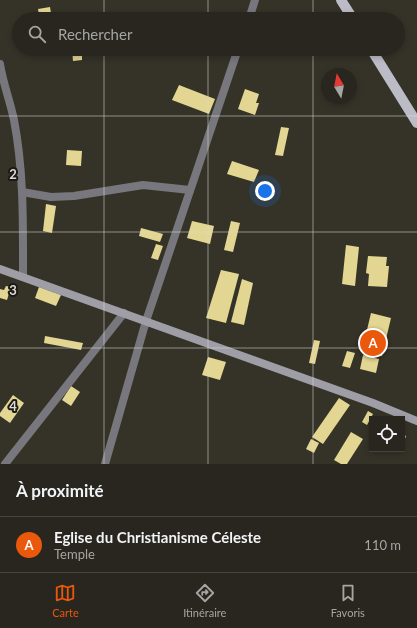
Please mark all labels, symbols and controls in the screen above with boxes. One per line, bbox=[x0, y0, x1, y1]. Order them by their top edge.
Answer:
search box bbox=[12, 12, 405, 56]
icon: search bbox=[26, 23, 48, 45]
text: Rechercher bbox=[58, 25, 132, 43]
north arrow bbox=[321, 68, 357, 104]
text: 2 bbox=[9, 166, 17, 182]
your location bbox=[255, 181, 275, 201]
text: 3 bbox=[9, 282, 17, 298]
pin: A bbox=[360, 328, 386, 358]
text: 4 bbox=[9, 398, 17, 414]
map controls bbox=[369, 416, 405, 452]
button: locate bbox=[369, 416, 405, 452]
text: À proximité bbox=[16, 480, 104, 501]
text: Eglise du Christianisme Céleste bbox=[54, 528, 261, 546]
text: A bbox=[24, 537, 34, 553]
text: 110 m bbox=[364, 537, 401, 553]
text: Temple bbox=[54, 546, 95, 562]
tab: Carte bbox=[52, 582, 79, 619]
tab: Itinéraire bbox=[183, 582, 226, 619]
tab: Favoris bbox=[331, 582, 365, 619]

